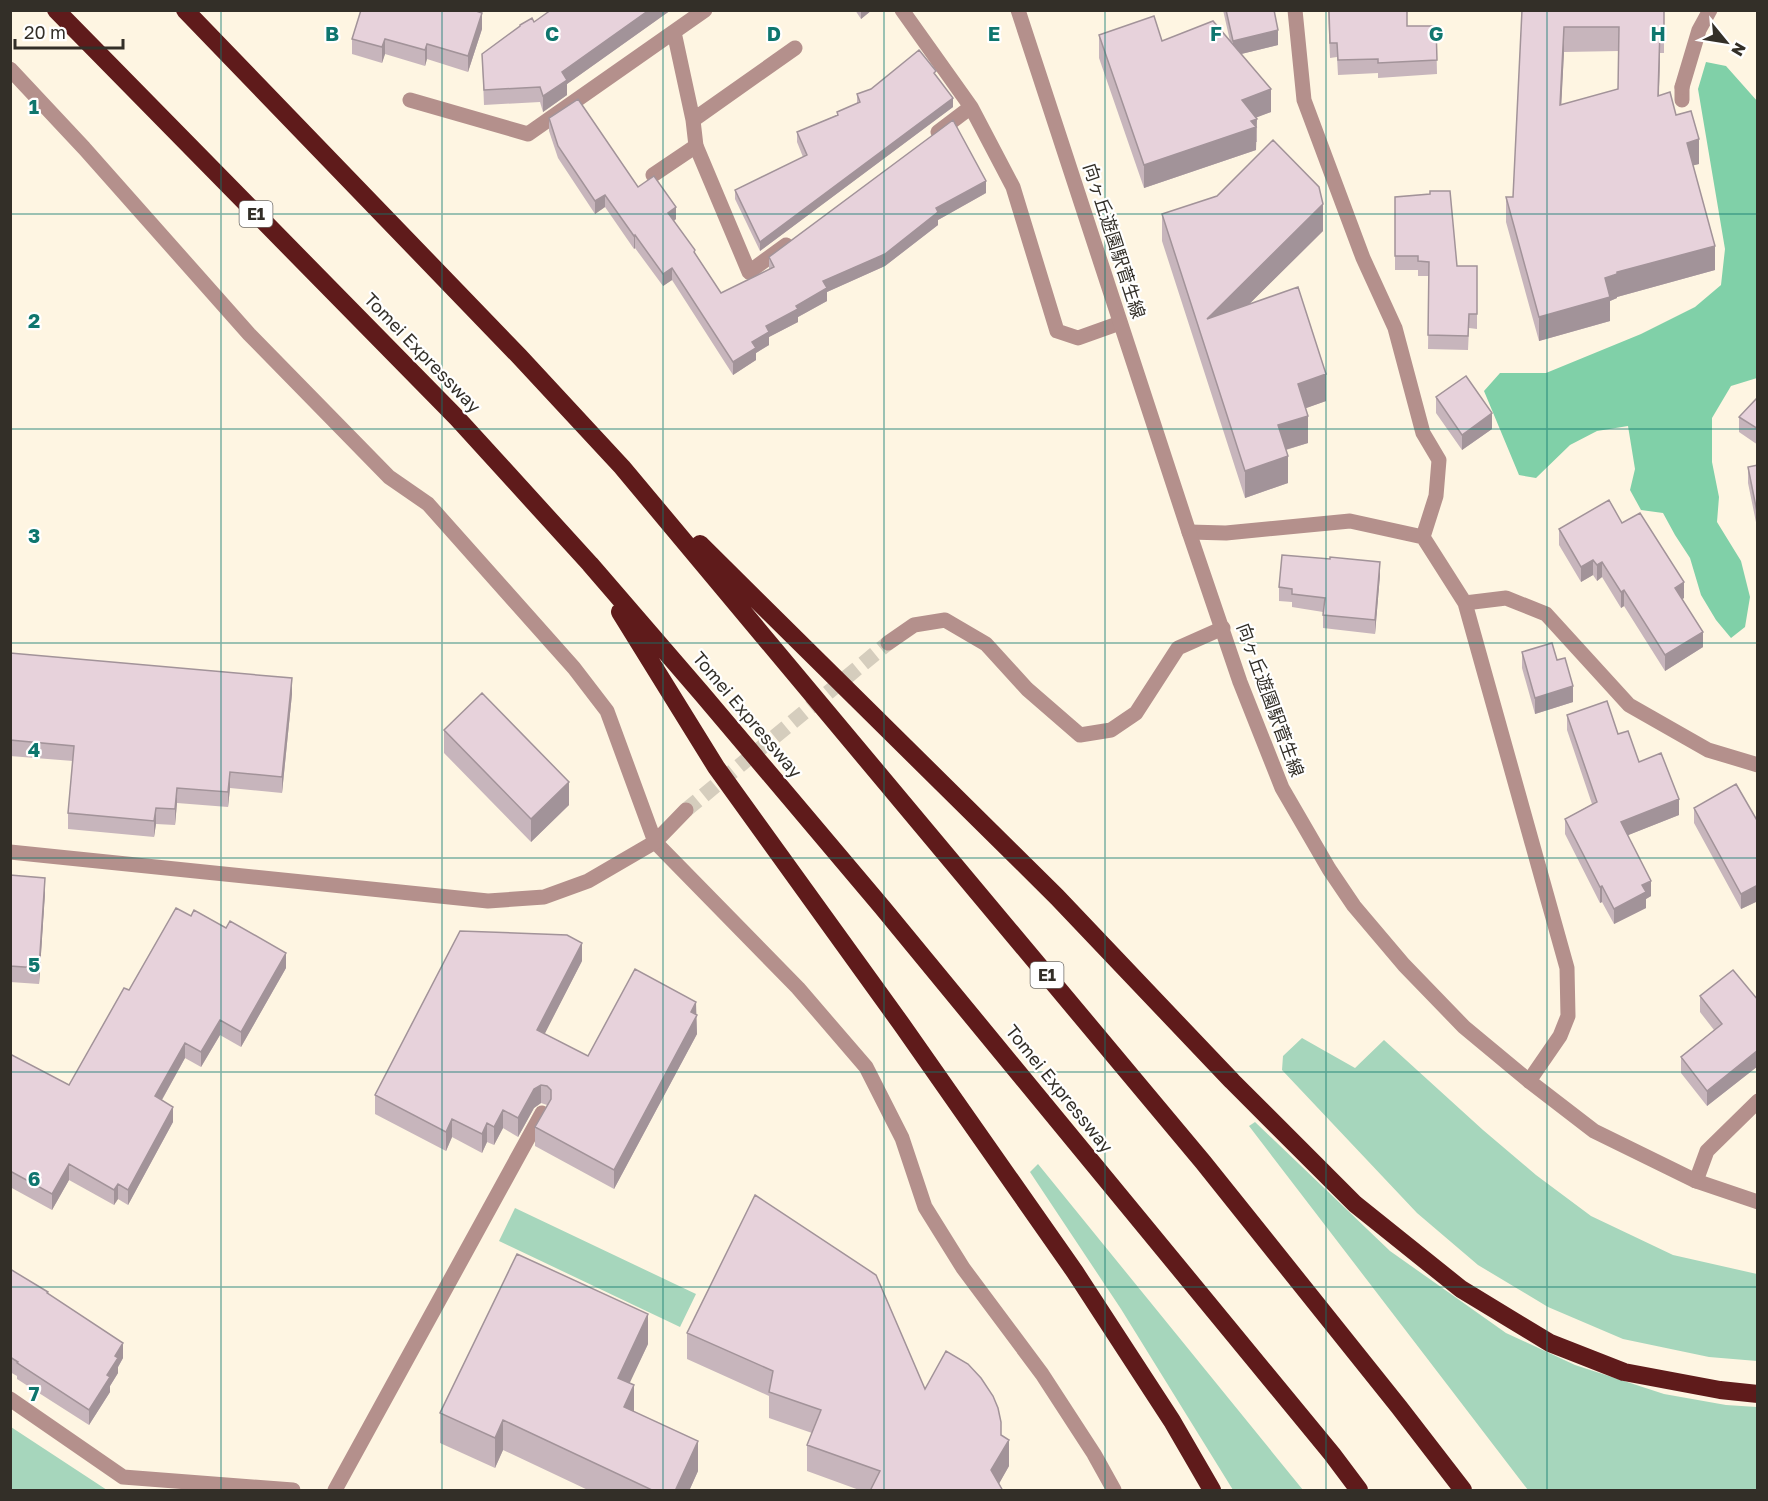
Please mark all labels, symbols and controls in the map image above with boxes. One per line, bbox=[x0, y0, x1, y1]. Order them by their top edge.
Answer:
scale bar bbox=[15, 12, 123, 50]
north arrow bbox=[1696, 12, 1756, 72]
text: 20 m bbox=[24, 21, 66, 43]
text: B bbox=[325, 21, 339, 45]
text: C bbox=[545, 21, 559, 45]
text: D bbox=[767, 21, 781, 45]
text: E bbox=[988, 21, 1000, 45]
text: F bbox=[1210, 21, 1222, 45]
text: G bbox=[1429, 21, 1443, 45]
text: H bbox=[1650, 21, 1666, 45]
text: N bbox=[1727, 39, 1751, 60]
text: 1 bbox=[29, 94, 39, 118]
street label: 向ヶ丘遊園駅菅生線 bbox=[1079, 160, 1150, 321]
road number: E1 bbox=[240, 201, 272, 227]
street label: Tomei Expressway bbox=[360, 288, 486, 417]
text: 2 bbox=[28, 308, 40, 332]
text: 3 bbox=[28, 523, 40, 547]
street label: 向ヶ丘遊園駅菅生線 bbox=[1233, 620, 1309, 780]
street label: Tomei Expressway bbox=[688, 647, 807, 782]
text: 4 bbox=[28, 737, 40, 761]
text: 5 bbox=[28, 952, 40, 976]
road number: E1 bbox=[1030, 962, 1064, 988]
street label: Tomei Expressway bbox=[1001, 1020, 1118, 1157]
text: 6 bbox=[28, 1166, 40, 1190]
text: 7 bbox=[29, 1381, 40, 1405]

